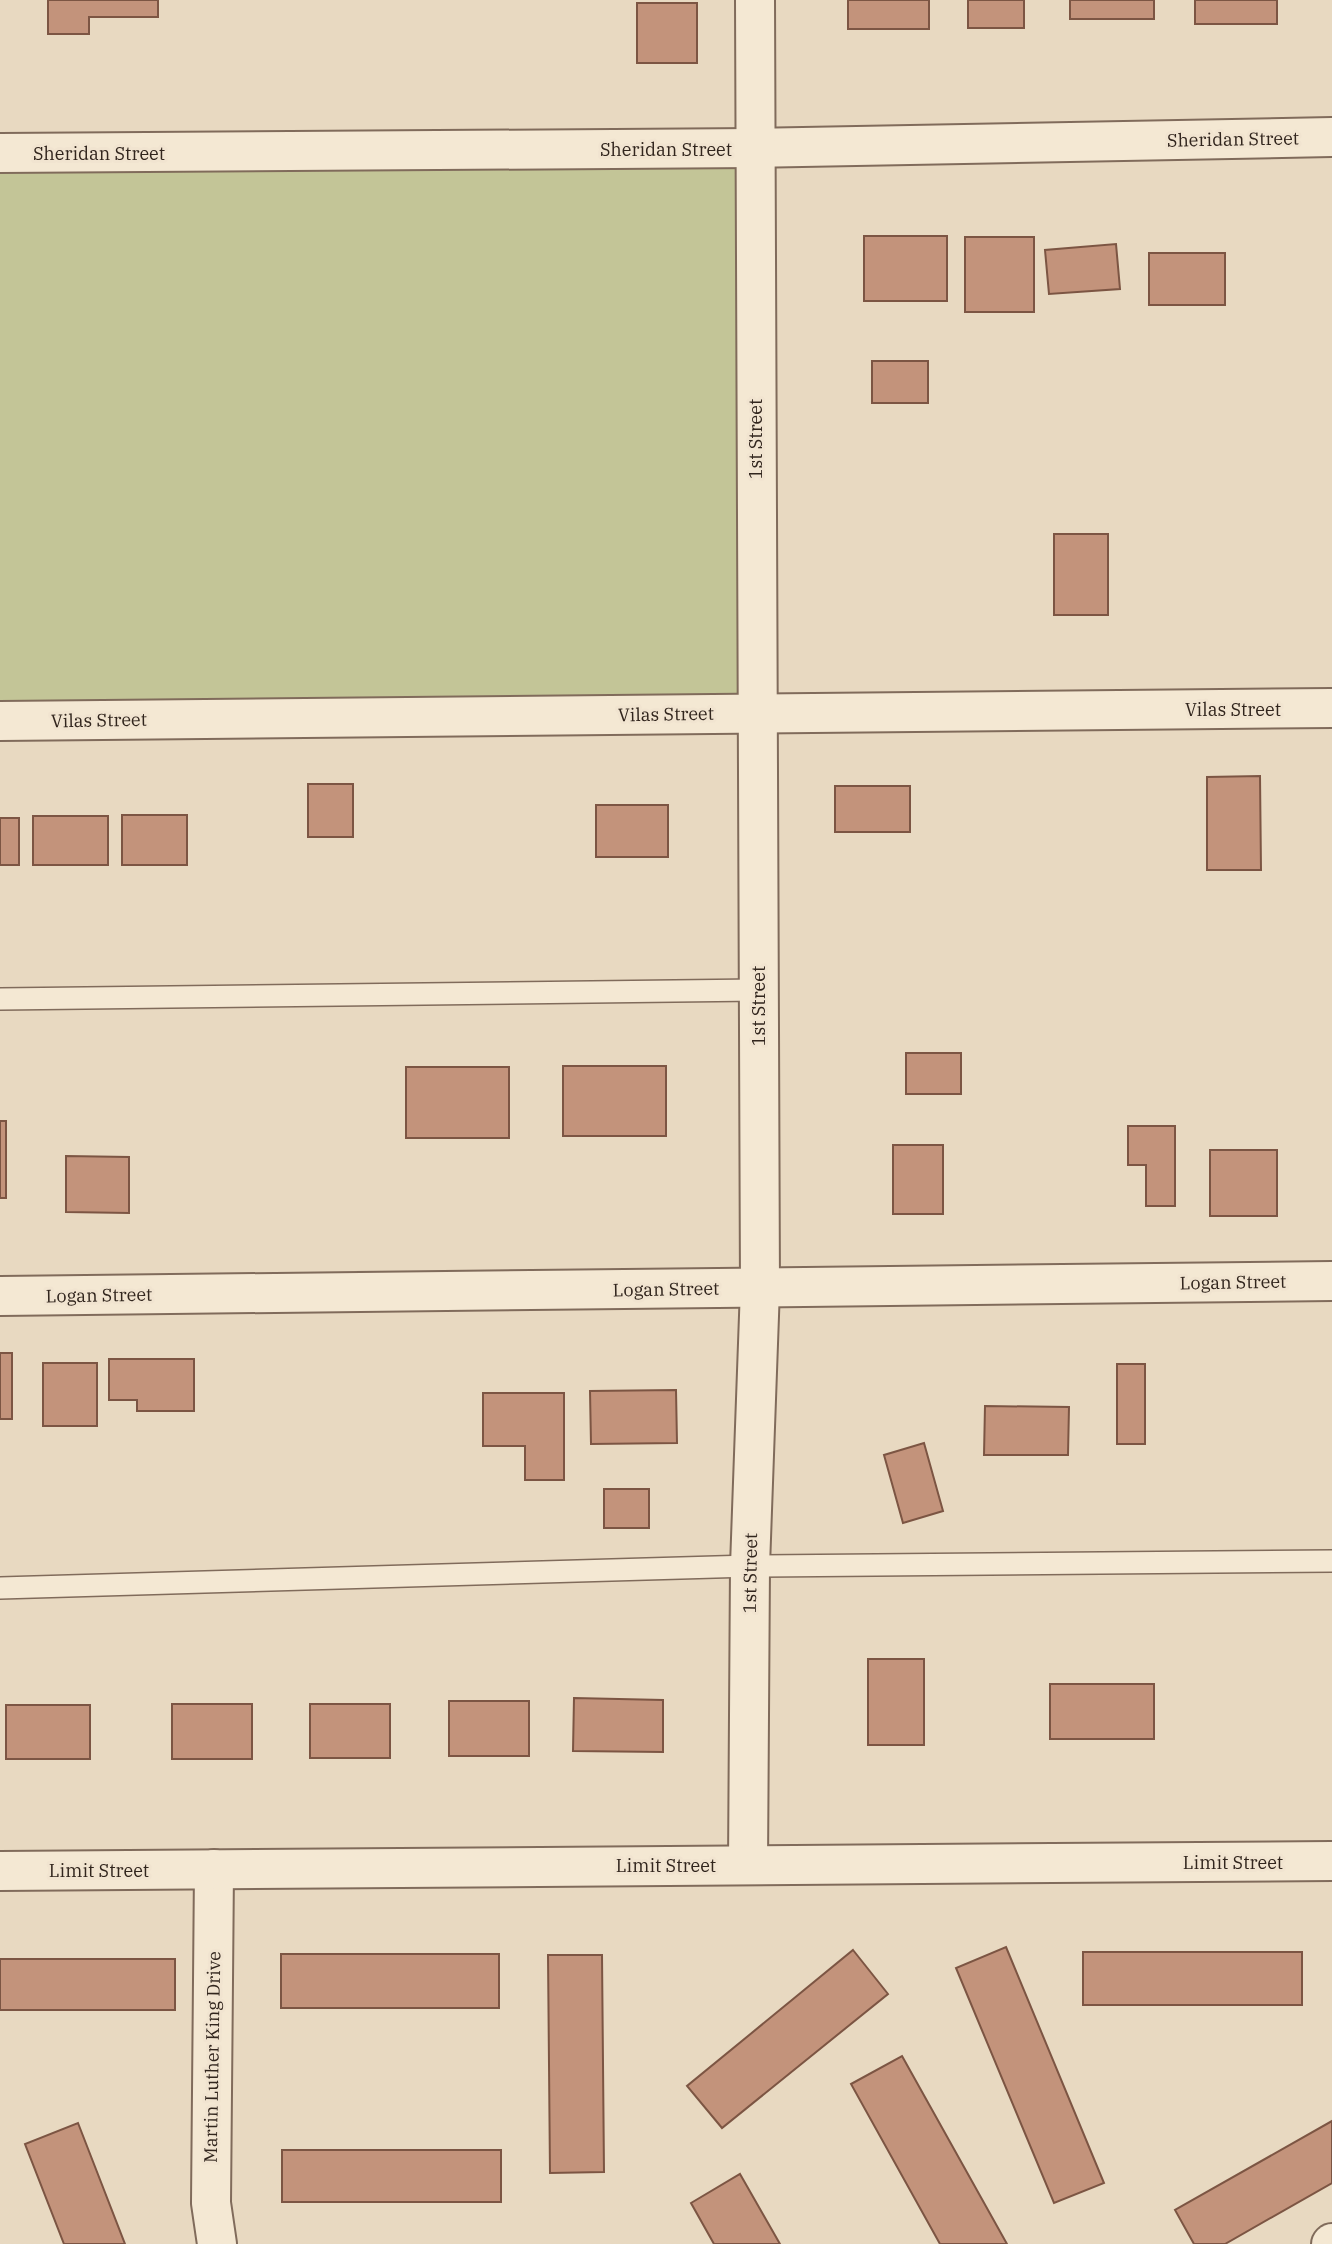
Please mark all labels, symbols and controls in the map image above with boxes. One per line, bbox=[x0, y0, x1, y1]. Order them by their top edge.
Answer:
street label: Sheridan Street bbox=[1167, 126, 1299, 152]
street label: Sheridan Street bbox=[600, 138, 732, 161]
street label: Sheridan Street bbox=[33, 142, 165, 165]
street label: 1st Street bbox=[744, 399, 767, 479]
street label: Vilas Street bbox=[1185, 698, 1281, 721]
street label: Vilas Street bbox=[618, 702, 714, 726]
street label: Vilas Street bbox=[51, 708, 147, 732]
street label: 1st Street bbox=[747, 966, 770, 1046]
street label: Logan Street bbox=[1179, 1270, 1287, 1294]
street label: Logan Street bbox=[612, 1277, 720, 1301]
street label: Logan Street bbox=[45, 1283, 153, 1307]
street label: 1st Street bbox=[738, 1533, 762, 1613]
street label: Limit Street bbox=[1183, 1851, 1283, 1874]
street label: Limit Street bbox=[616, 1854, 716, 1877]
street label: Limit Street bbox=[49, 1859, 149, 1882]
street label: Martin Luther King Drive bbox=[199, 1951, 225, 2163]

